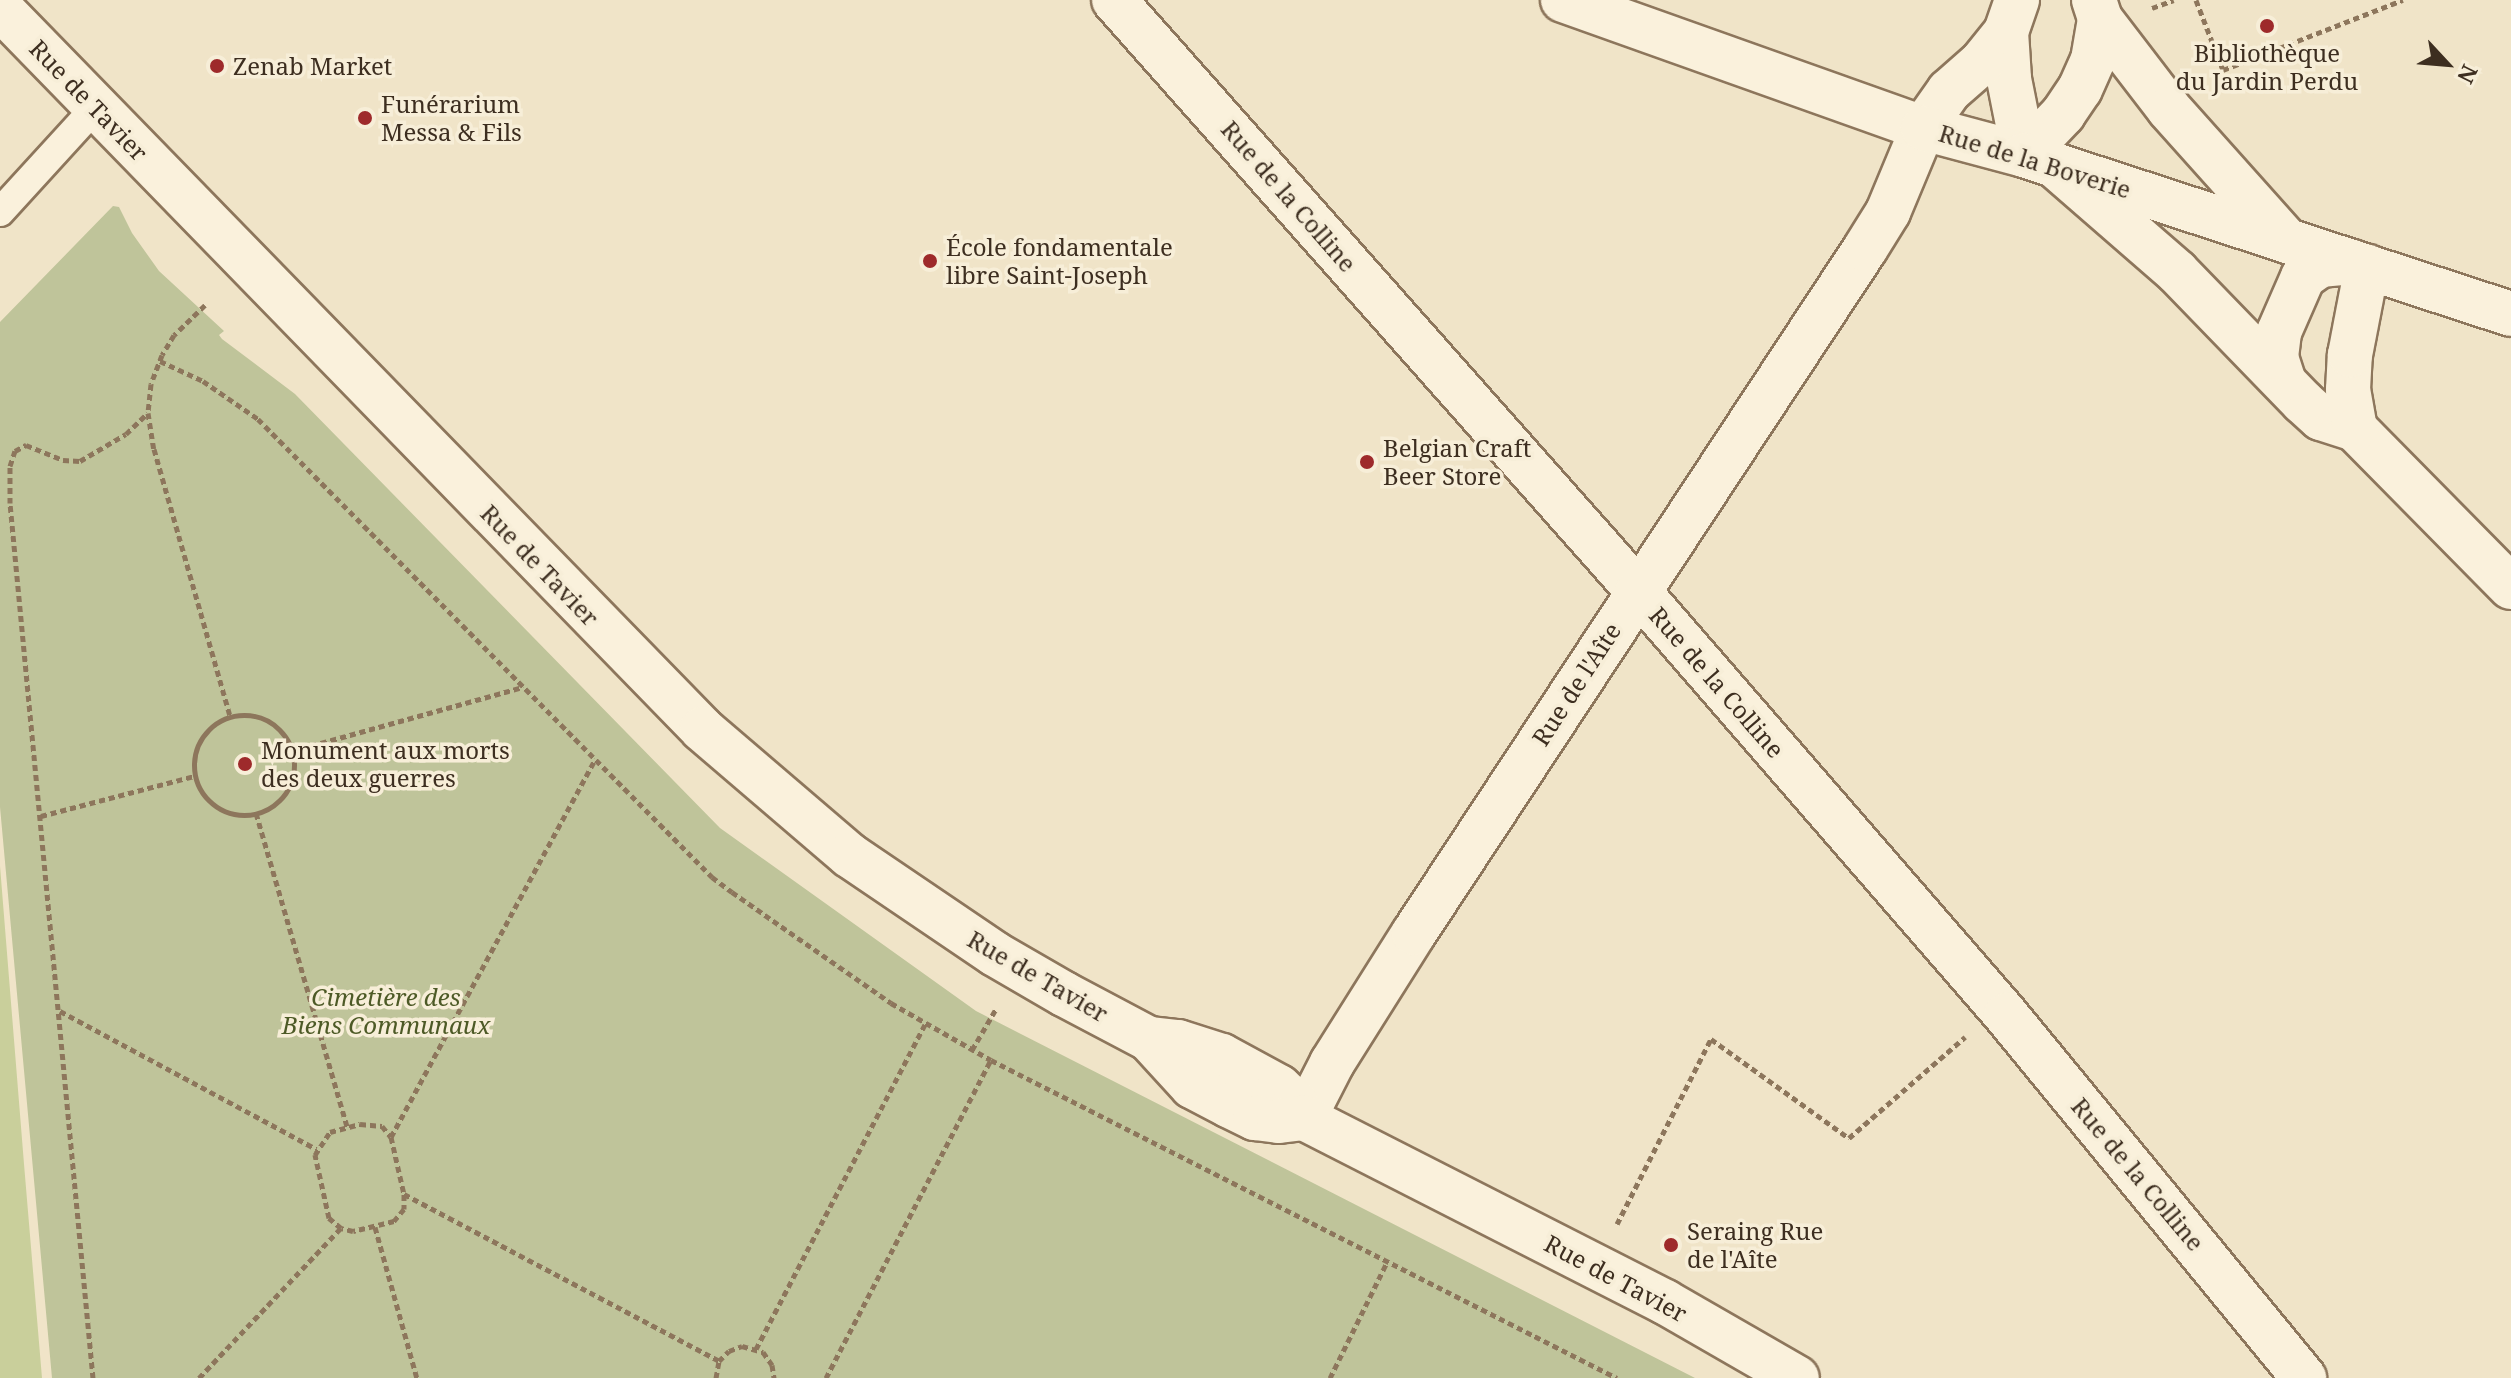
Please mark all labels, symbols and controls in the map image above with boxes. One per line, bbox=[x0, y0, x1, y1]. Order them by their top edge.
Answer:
marker: Bibliothèque du Jardin Perdu bbox=[2258, 17, 2276, 35]
north arrow bbox=[2407, 24, 2487, 104]
street label: Rue de Tavier bbox=[24, 33, 154, 167]
place label: Bibliothèque du Jardin Perdu bbox=[2176, 39, 2358, 95]
place label: Zenab Market bbox=[233, 52, 392, 80]
marker: Zenab Market bbox=[208, 57, 226, 75]
text: N bbox=[2451, 60, 2486, 89]
place label: Funérarium Messa & Fils bbox=[381, 90, 522, 146]
marker: Funérarium Messa & Fils bbox=[356, 109, 374, 127]
street label: Rue de la Colline bbox=[1216, 115, 1362, 277]
street label: Rue de la Boverie bbox=[1936, 118, 2134, 204]
place label: École fondamentale libre Saint-Joseph bbox=[946, 233, 1173, 289]
marker: École fondamentale libre Saint-Joseph bbox=[921, 252, 939, 270]
place label: Belgian Craft Beer Store bbox=[1383, 434, 1531, 490]
marker: Belgian Craft Beer Store bbox=[1358, 453, 1376, 471]
street label: Rue de Tavier bbox=[475, 498, 605, 632]
street label: Rue de la Colline bbox=[1644, 601, 1790, 763]
street label: Rue de l'Aîte bbox=[1526, 617, 1626, 751]
place label: Monument aux morts des deux guerres bbox=[261, 736, 510, 792]
marker: Monument aux morts des deux guerres bbox=[236, 755, 254, 773]
street label: Rue de Tavier bbox=[963, 924, 1113, 1028]
park label: Cimetière des Biens Communaux bbox=[282, 983, 490, 1039]
street label: Rue de la Colline bbox=[2066, 1092, 2210, 1256]
place label: Seraing Rue de l'Aîte bbox=[1687, 1217, 1823, 1273]
street label: Rue de Tavier bbox=[1540, 1228, 1692, 1328]
marker: Seraing Rue de l'Aîte bbox=[1662, 1236, 1680, 1254]

